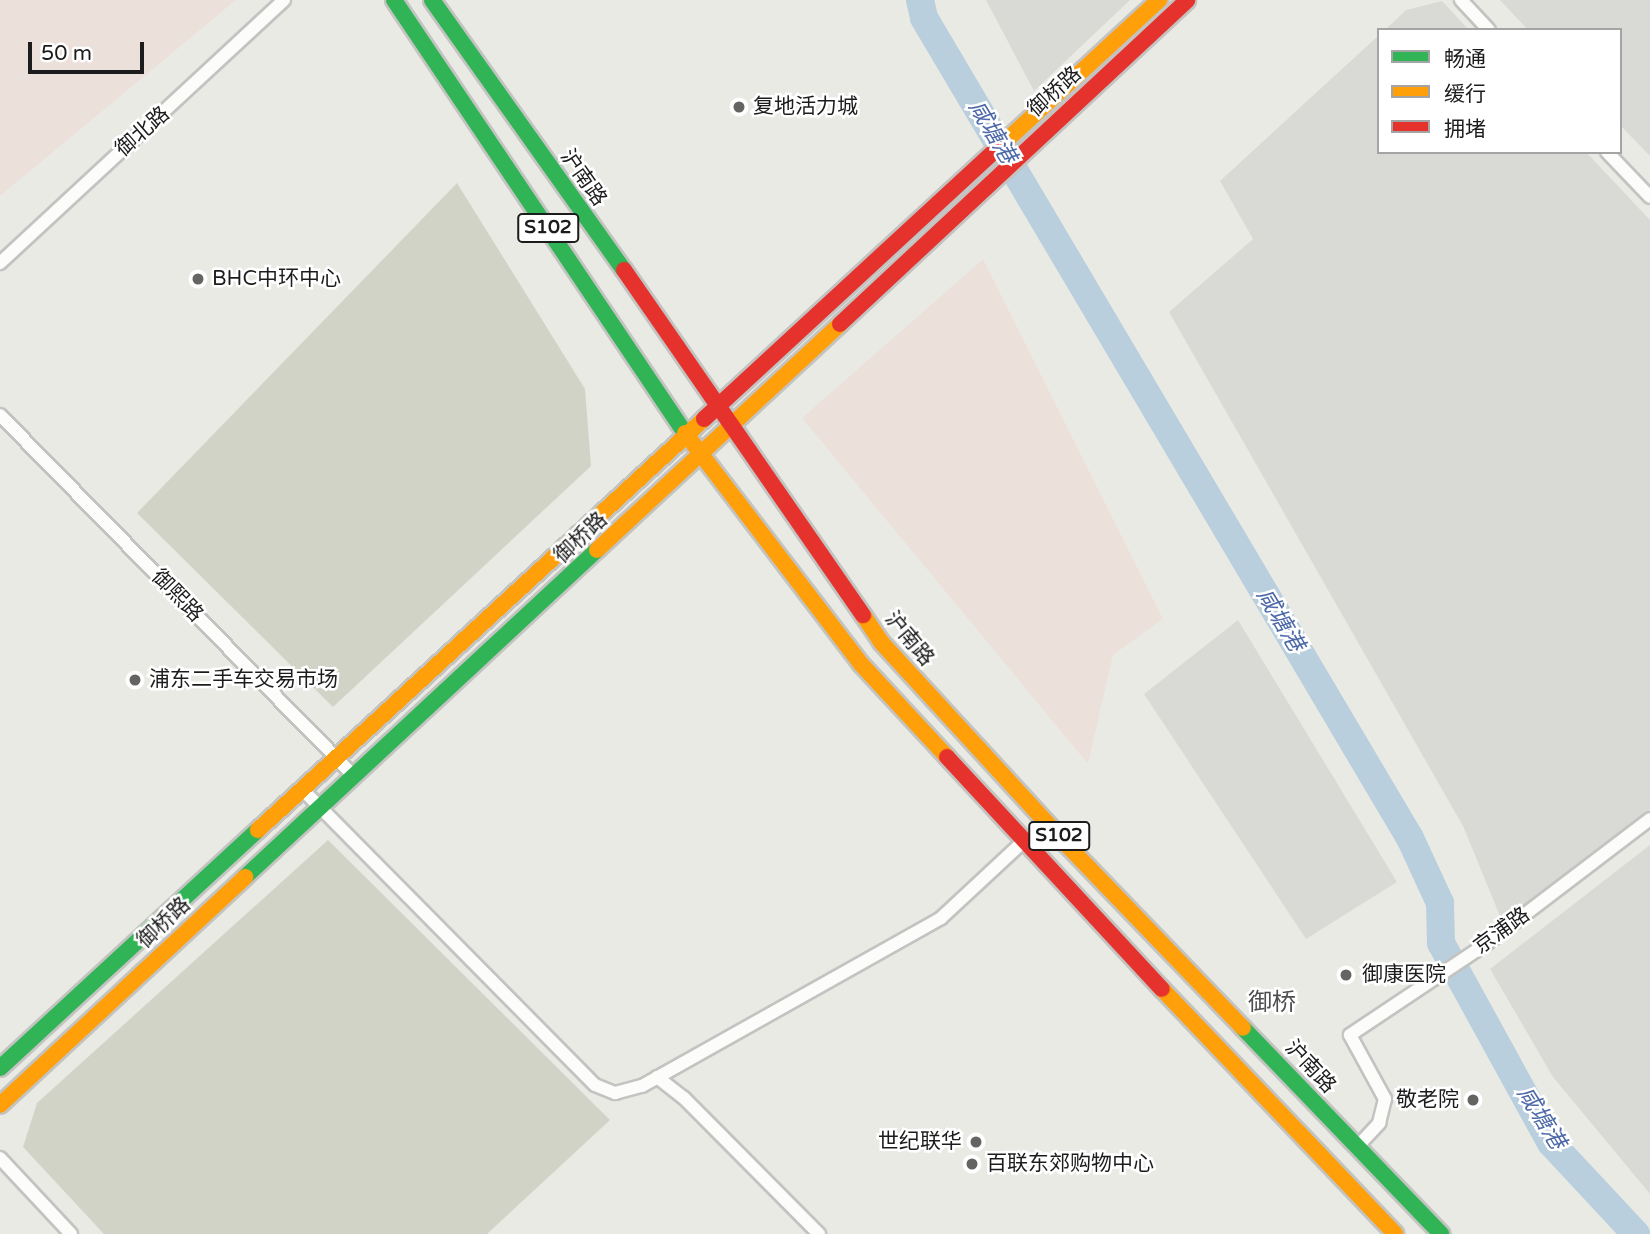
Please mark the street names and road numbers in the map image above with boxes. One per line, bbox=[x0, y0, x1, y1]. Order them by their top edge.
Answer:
street label: 御桥路 bbox=[1023, 62, 1087, 122]
street label: 御北路 bbox=[111, 102, 175, 162]
street label: 沪南路 bbox=[555, 145, 611, 211]
road number: S102 bbox=[516, 212, 580, 244]
street label: 御桥路 bbox=[549, 507, 613, 569]
street label: 御熙路 bbox=[146, 565, 208, 627]
street label: 沪南路 bbox=[879, 607, 939, 671]
road number: S102 bbox=[1028, 820, 1090, 852]
street label: 御桥路 bbox=[132, 892, 196, 954]
street label: 京浦路 bbox=[1469, 902, 1535, 960]
street label: 沪南路 bbox=[1279, 1035, 1341, 1099]

